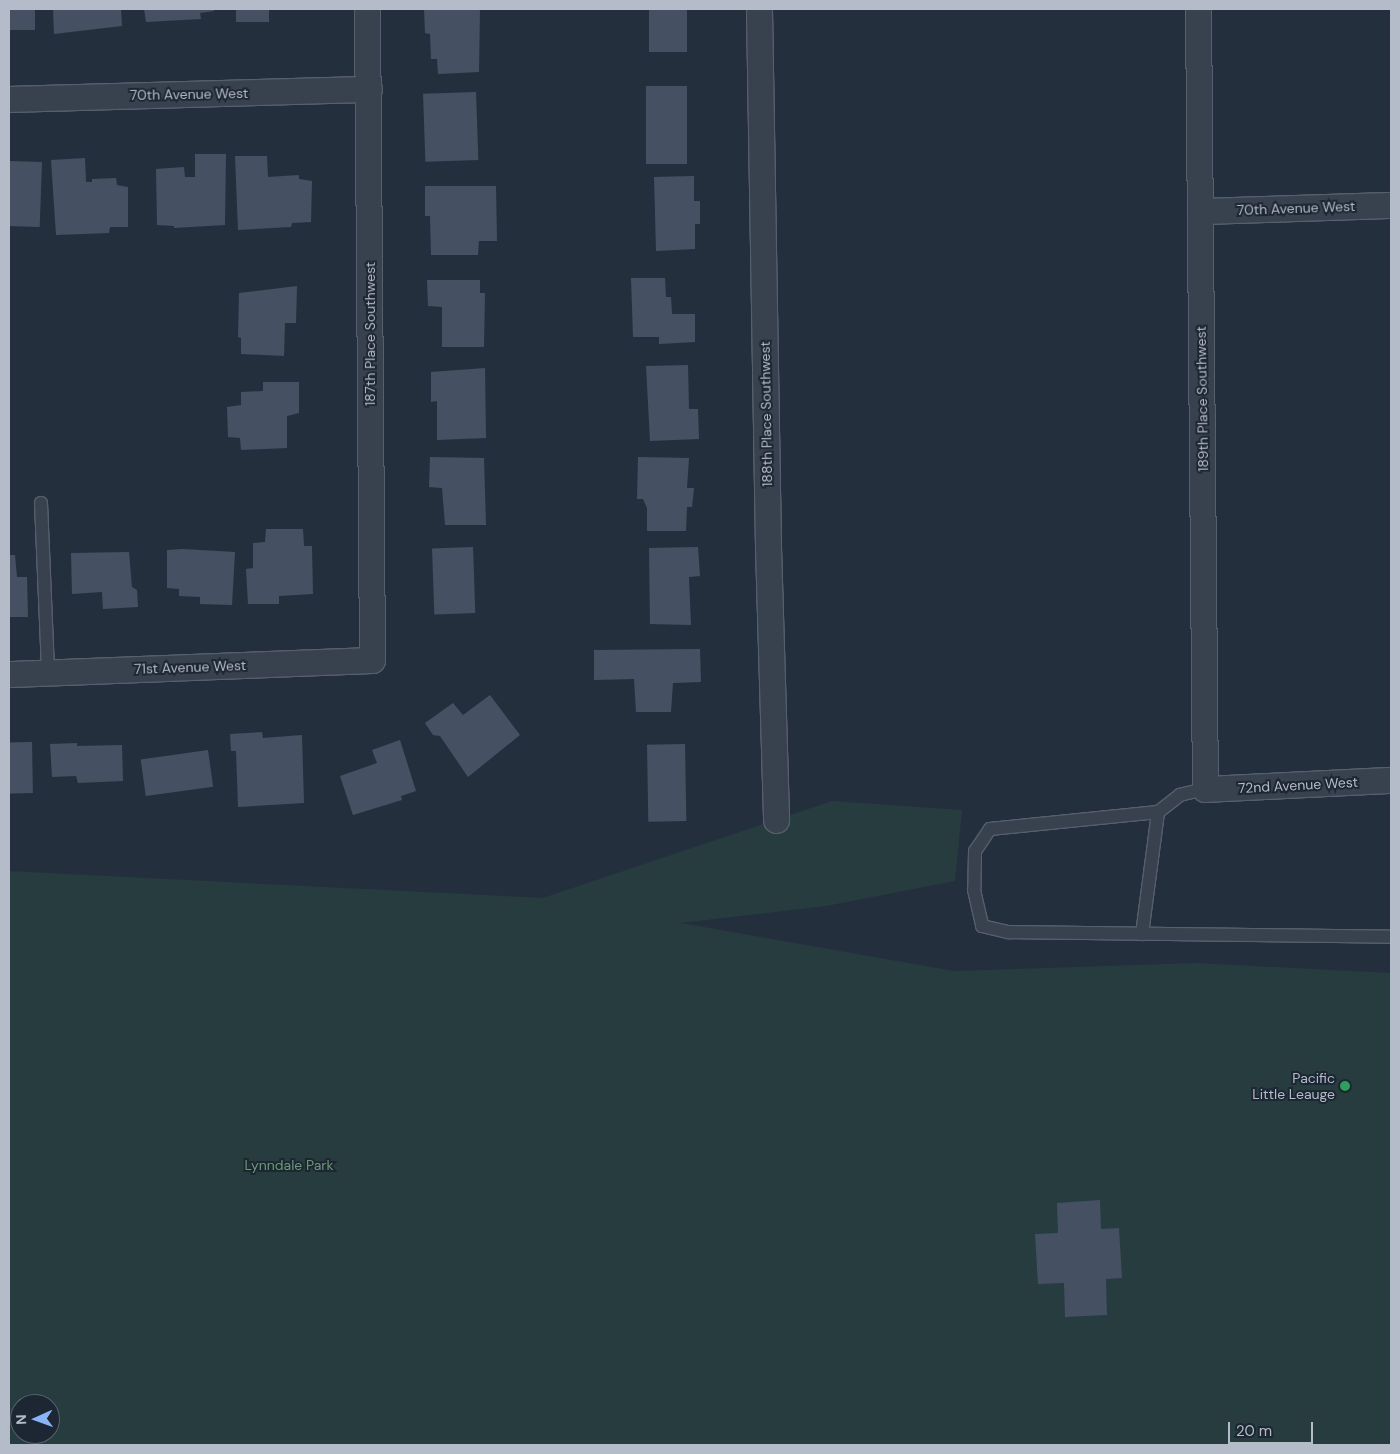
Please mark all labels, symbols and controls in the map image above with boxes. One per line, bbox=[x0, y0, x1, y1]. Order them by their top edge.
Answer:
street label: 70th Avenue West bbox=[130, 85, 248, 103]
street label: 70th Avenue West bbox=[1237, 198, 1355, 218]
street label: 187th Place Southwest bbox=[362, 262, 378, 406]
street label: 189th Place Southwest bbox=[1192, 326, 1212, 472]
street label: 188th Place Southwest bbox=[756, 341, 776, 487]
street label: 71st Avenue West bbox=[134, 657, 246, 677]
street label: 72nd Avenue West bbox=[1238, 773, 1358, 797]
place label: Pacific Little Leauge bbox=[1252, 1070, 1335, 1102]
marker: Pacific Little Leauge bbox=[1339, 1080, 1351, 1092]
park label: Lynndale Park bbox=[244, 1157, 334, 1173]
north arrow bbox=[10, 1394, 60, 1444]
scale bar bbox=[1230, 1412, 1315, 1444]
text: N bbox=[12, 1414, 30, 1425]
text: 20 m bbox=[1236, 1421, 1272, 1441]

